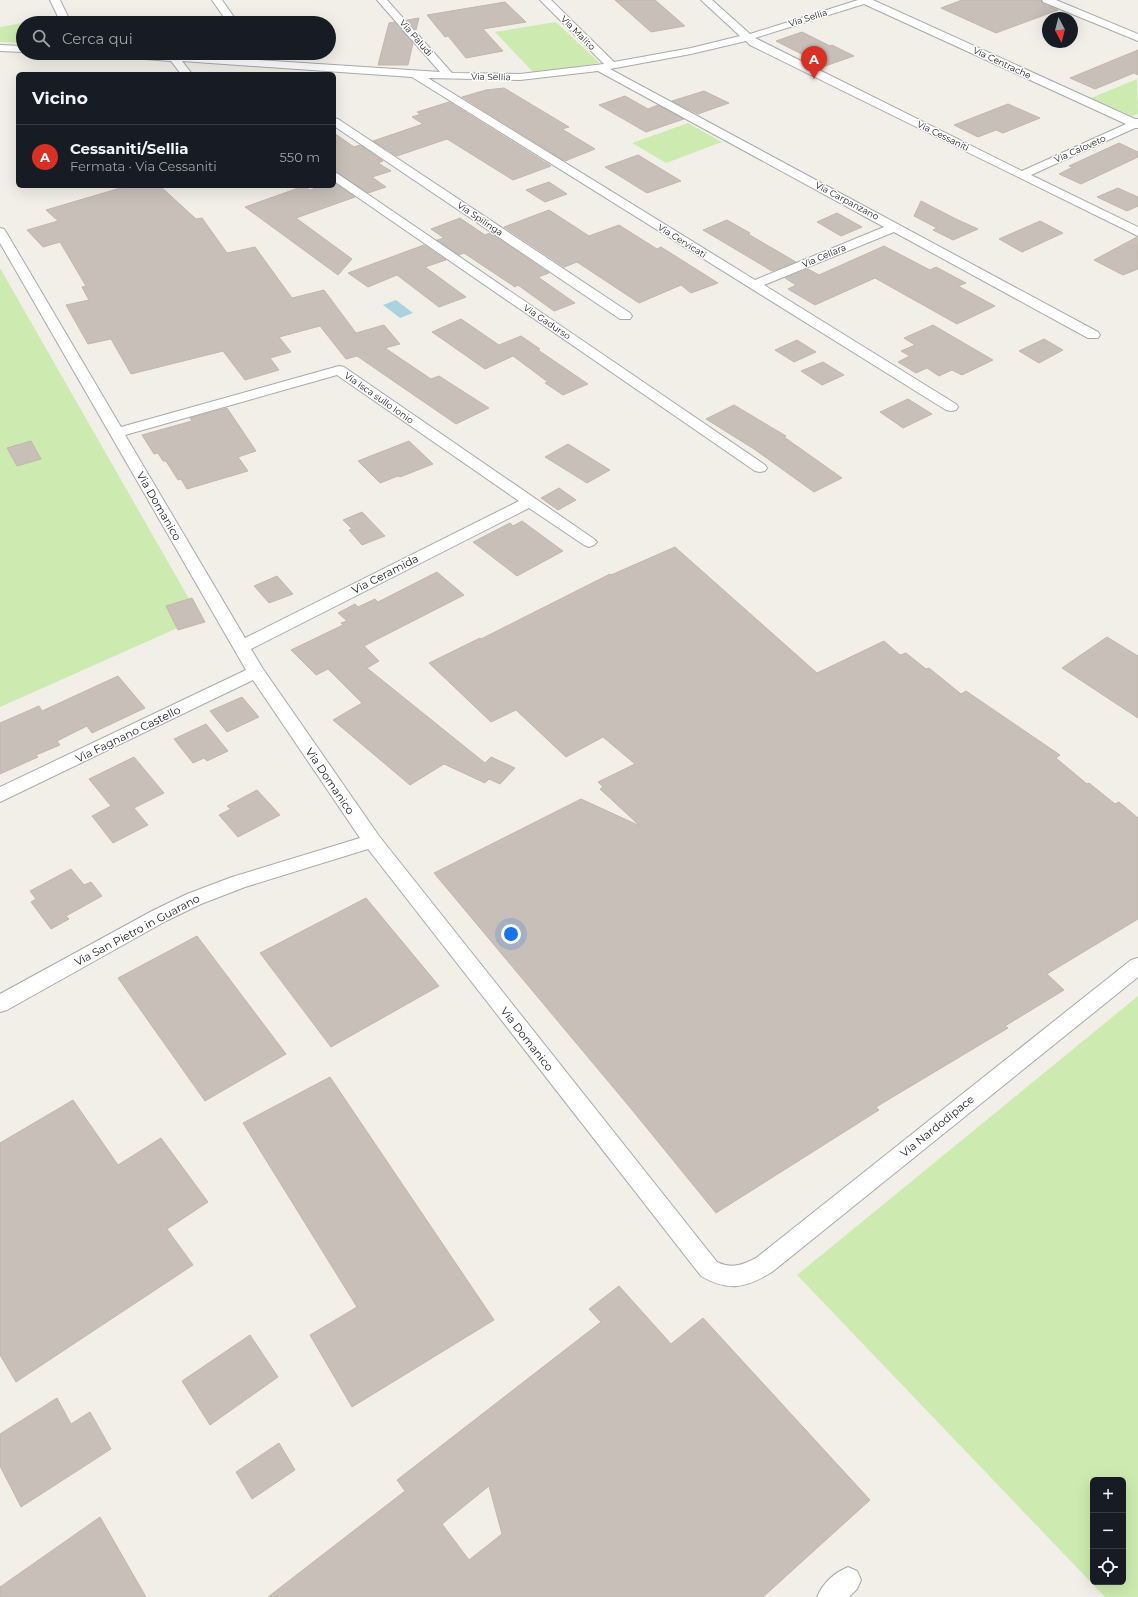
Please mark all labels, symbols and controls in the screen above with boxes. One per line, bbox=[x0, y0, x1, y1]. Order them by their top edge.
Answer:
street label: Via Sellia bbox=[787, 6, 828, 29]
north arrow bbox=[1042, 12, 1078, 48]
street label: Via Malito bbox=[559, 13, 598, 52]
search box bbox=[16, 16, 336, 60]
street label: Via Paludi bbox=[398, 17, 435, 58]
icon: search bbox=[30, 27, 52, 49]
text: Cerca qui bbox=[62, 29, 133, 48]
street label: Via Centrache bbox=[972, 44, 1033, 81]
pin: A bbox=[801, 46, 827, 79]
street label: Via Sellia bbox=[471, 71, 511, 82]
text: Vicino bbox=[32, 88, 88, 108]
street label: Via Cessaniti bbox=[915, 118, 971, 153]
street label: Via Caloveto bbox=[1052, 132, 1108, 165]
text: Cessaniti/Sellia bbox=[70, 139, 189, 158]
text: A bbox=[40, 149, 50, 165]
text: 550 m bbox=[280, 149, 320, 165]
text: Fermata · Via Cessaniti bbox=[70, 158, 217, 174]
street label: Via Carpanzano bbox=[814, 179, 881, 222]
street label: Via Spilinga bbox=[455, 199, 505, 238]
street label: Via Cervicati bbox=[656, 221, 709, 260]
street label: Via Cellara bbox=[800, 241, 847, 270]
street label: Via Gadurso bbox=[522, 302, 573, 342]
street label: Via Isca sullo Ionio bbox=[343, 370, 416, 426]
street label: Via Domanico bbox=[134, 469, 184, 543]
street label: Via Ceramida bbox=[349, 551, 421, 597]
street label: Via Fagnano Castello bbox=[73, 702, 183, 766]
street label: Via Domanico bbox=[303, 745, 357, 817]
street label: Via San Pietro in Guarano bbox=[72, 891, 202, 969]
your location bbox=[501, 924, 521, 944]
street label: Via Domanico bbox=[498, 1004, 556, 1074]
street label: Via Nardodipace bbox=[897, 1092, 977, 1160]
map controls bbox=[1090, 1477, 1126, 1585]
button: + bbox=[1090, 1477, 1126, 1513]
button: − bbox=[1090, 1513, 1126, 1549]
button: locate bbox=[1090, 1549, 1126, 1585]

